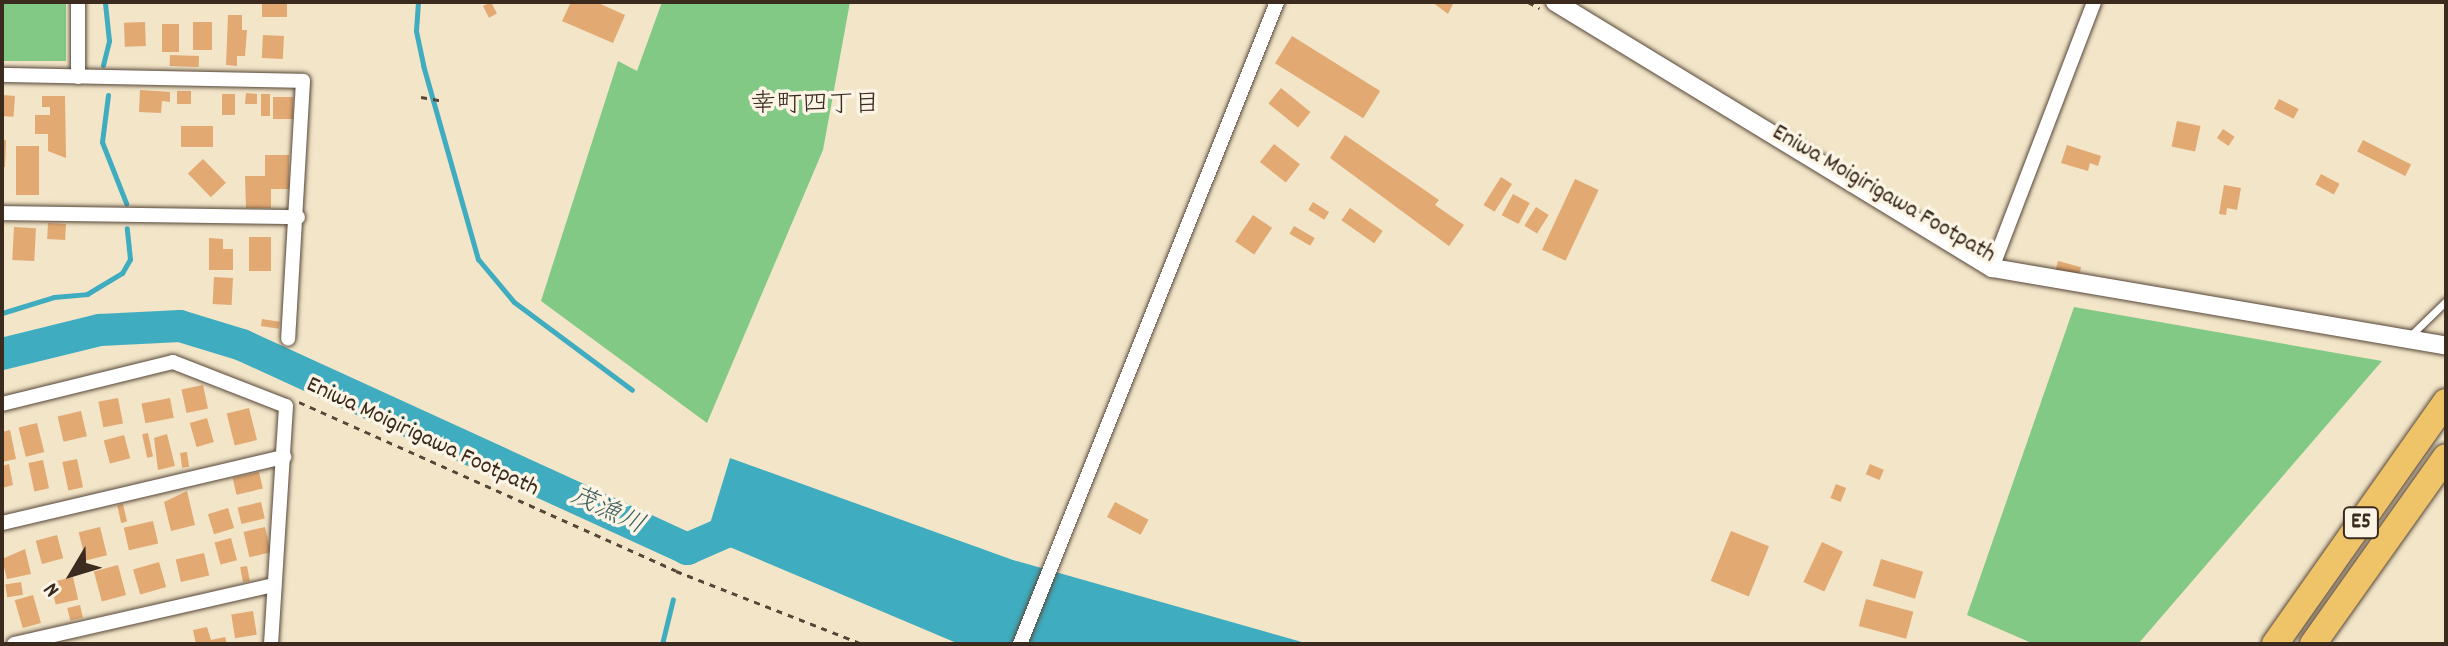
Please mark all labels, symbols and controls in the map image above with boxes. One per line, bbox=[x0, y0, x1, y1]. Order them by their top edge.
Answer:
district label: 幸町四丁目 bbox=[750, 90, 880, 122]
street label: Eniwa Moigirigawa Footpath bbox=[1766, 119, 2000, 271]
street label: Eniwa Moigirigawa Footpath bbox=[301, 371, 543, 505]
water label: 茂漁川 bbox=[565, 481, 649, 543]
road number: E5 bbox=[2341, 505, 2381, 541]
north arrow bbox=[32, 534, 112, 614]
text: N bbox=[37, 575, 68, 603]

